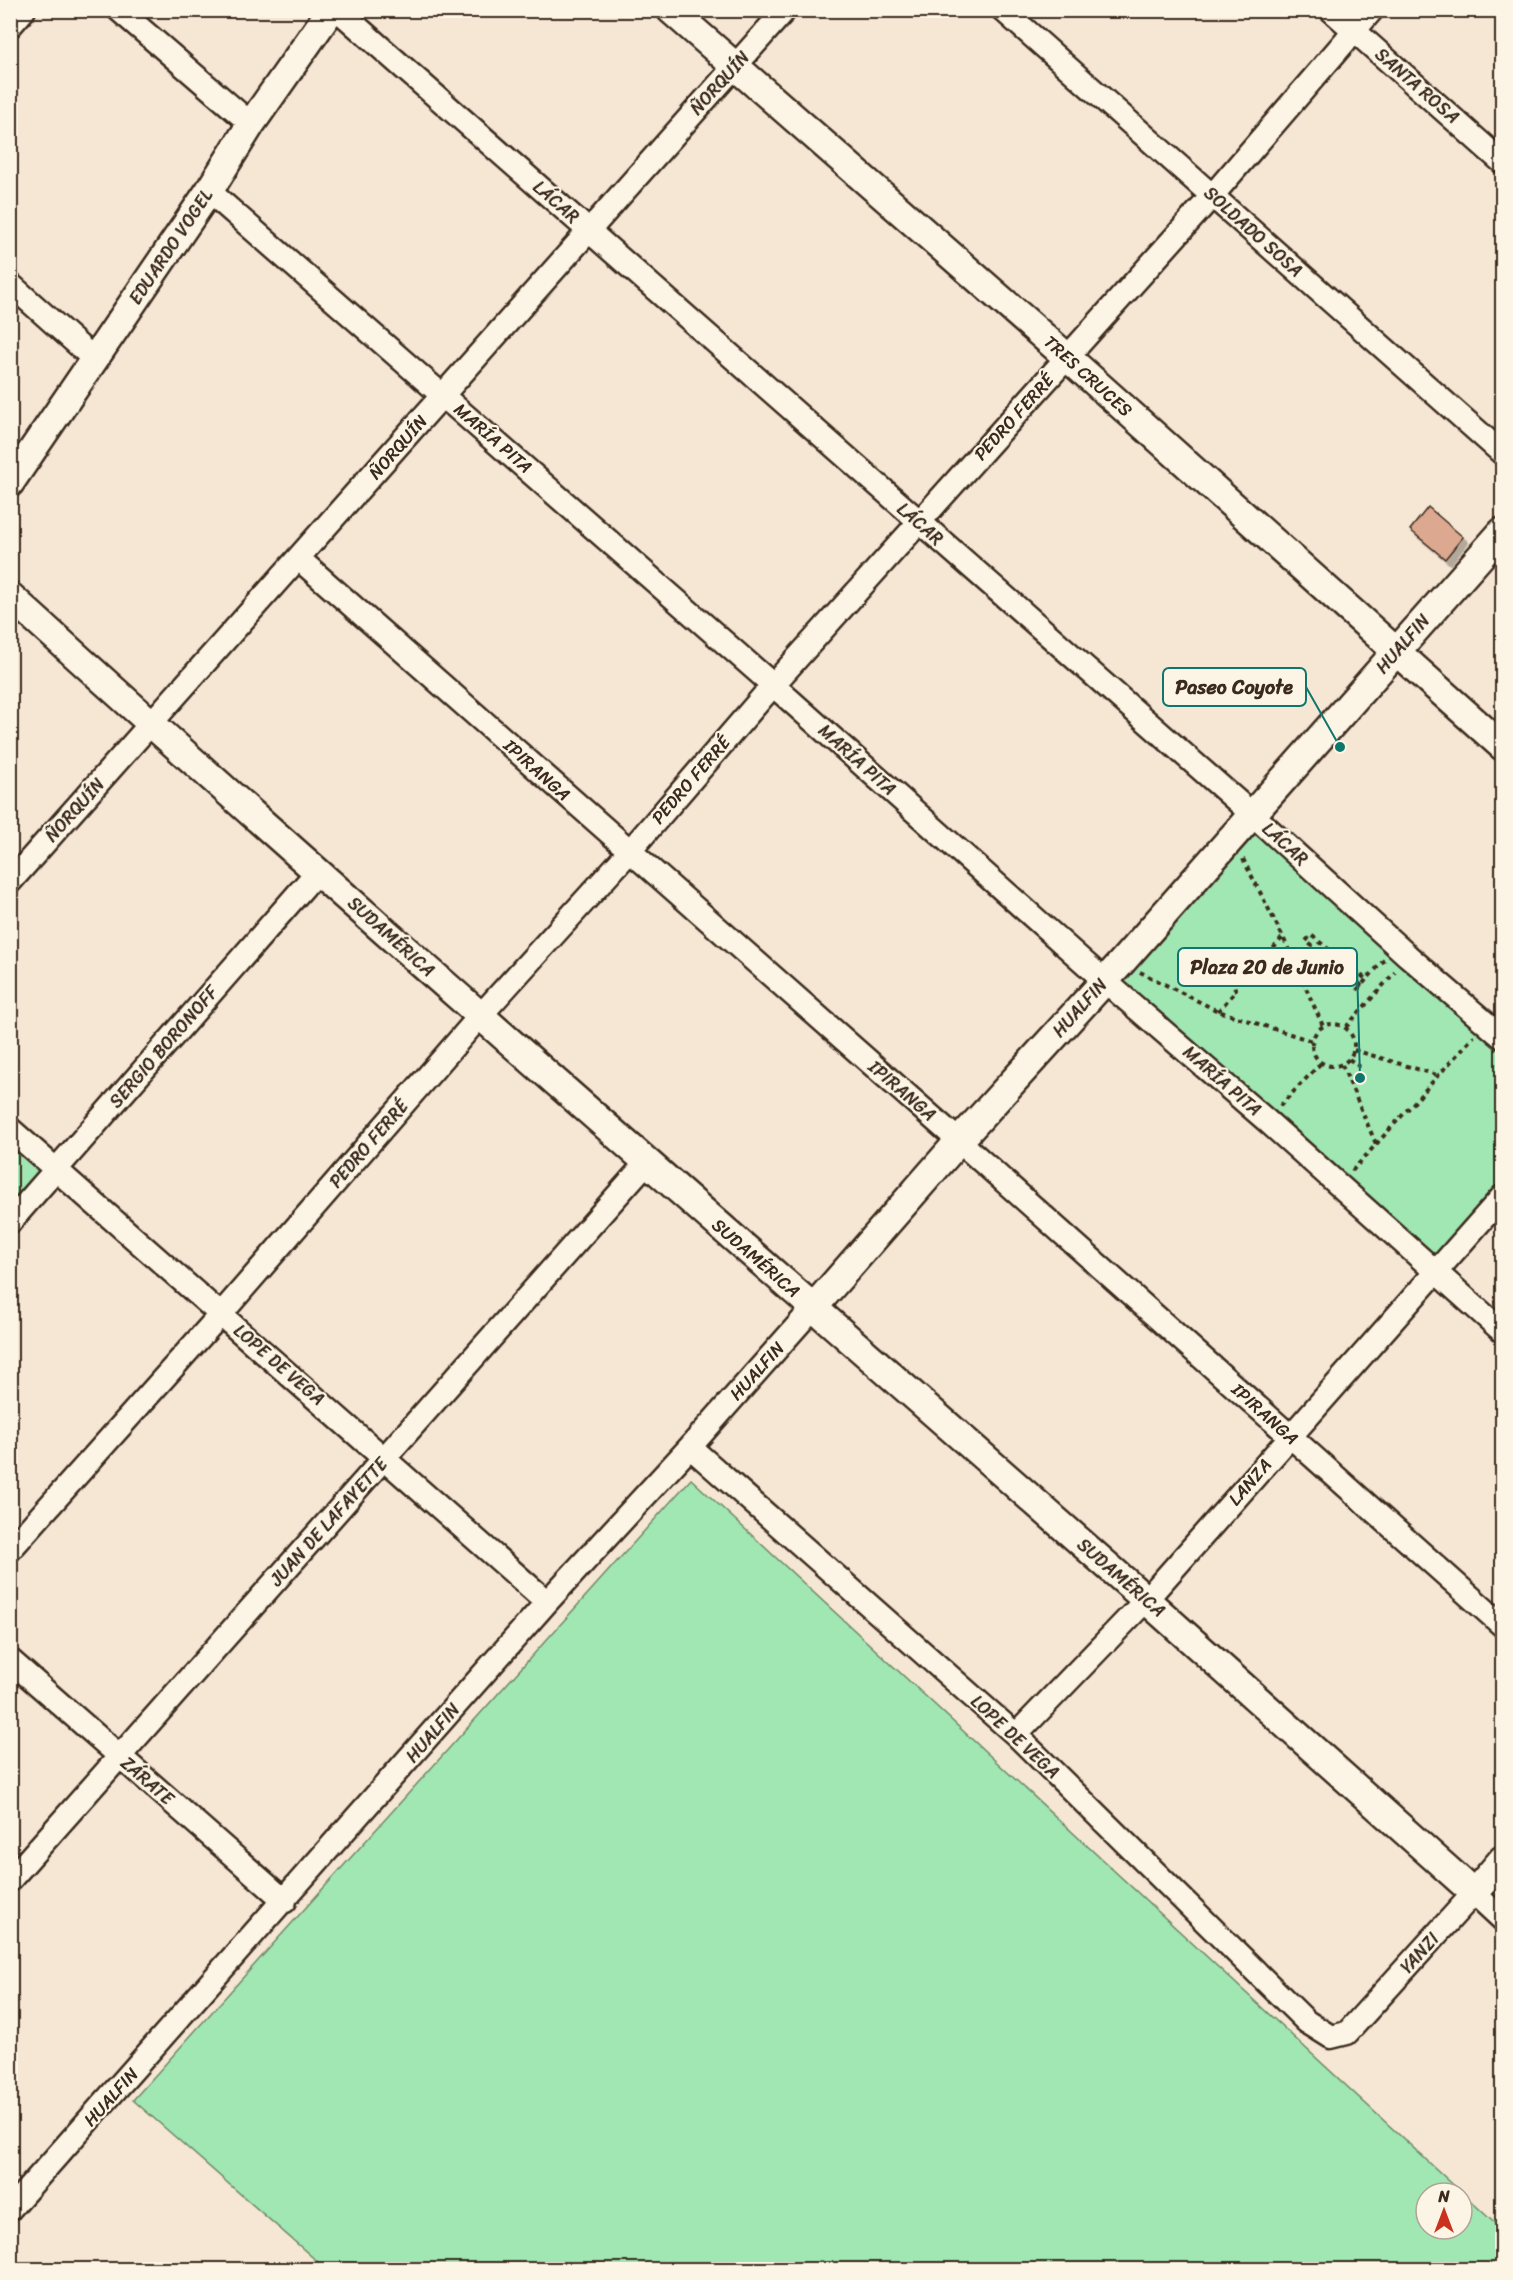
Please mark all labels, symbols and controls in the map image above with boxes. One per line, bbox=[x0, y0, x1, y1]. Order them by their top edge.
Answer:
street label: SANTA ROSA bbox=[1367, 40, 1467, 132]
street label: ÑORQUÍN bbox=[682, 43, 758, 123]
street label: LÁCAR bbox=[525, 172, 587, 232]
street label: SOLDADO SOSA bbox=[1196, 178, 1310, 286]
street label: EDUARDO VOGEL bbox=[120, 182, 222, 312]
street label: TRES CRUCES bbox=[1036, 327, 1140, 425]
street label: PEDRO FERRÉ bbox=[966, 365, 1063, 468]
street label: MARÍA PITA bbox=[446, 394, 540, 482]
street label: ÑORQUÍN bbox=[360, 407, 436, 487]
street label: LÁCAR bbox=[889, 494, 951, 554]
street label: HUALFIN bbox=[1367, 606, 1439, 682]
callout: Paseo Coyote bbox=[1163, 668, 1306, 706]
text: Paseo Coyote bbox=[1175, 670, 1293, 705]
street label: MARÍA PITA bbox=[810, 716, 904, 804]
street label: PEDRO FERRÉ bbox=[643, 727, 740, 832]
street label: IPIRANGA bbox=[495, 730, 578, 809]
street label: ÑORQUÍN bbox=[37, 770, 113, 850]
street label: LÁCAR bbox=[1254, 814, 1316, 874]
street label: SUDAMÉRICA bbox=[340, 888, 442, 986]
callout: Plaza 20 de Junio bbox=[1178, 948, 1357, 986]
text: Plaza 20 de Junio bbox=[1190, 950, 1344, 985]
street label: HUALFIN bbox=[1044, 970, 1116, 1045]
street label: SERGIO BORONOFF bbox=[101, 977, 228, 1116]
street label: MARÍA PITA bbox=[1175, 1037, 1269, 1125]
street label: IPIRANGA bbox=[860, 1051, 943, 1130]
street label: PEDRO FERRÉ bbox=[321, 1091, 418, 1196]
street label: SUDAMÉRICA bbox=[704, 1210, 808, 1306]
street label: LOPE DE VEGA bbox=[226, 1316, 332, 1414]
street label: HUALFIN bbox=[721, 1333, 793, 1408]
street label: IPIRANGA bbox=[1223, 1374, 1306, 1453]
street label: JUAN DE LAFAYETTE bbox=[261, 1449, 397, 1595]
street label: LANZA bbox=[1220, 1451, 1280, 1513]
street label: SUDAMÉRICA bbox=[1069, 1530, 1173, 1626]
street label: LOPE DE VEGA bbox=[963, 1687, 1067, 1787]
street label: HUALFIN bbox=[397, 1695, 469, 1771]
street label: ZÁRATE bbox=[113, 1748, 182, 1814]
street label: YANZI bbox=[1392, 1924, 1448, 1981]
street label: HUALFIN bbox=[75, 2059, 147, 2134]
north arrow bbox=[1414, 2181, 1474, 2241]
text: N bbox=[1437, 2182, 1450, 2211]

